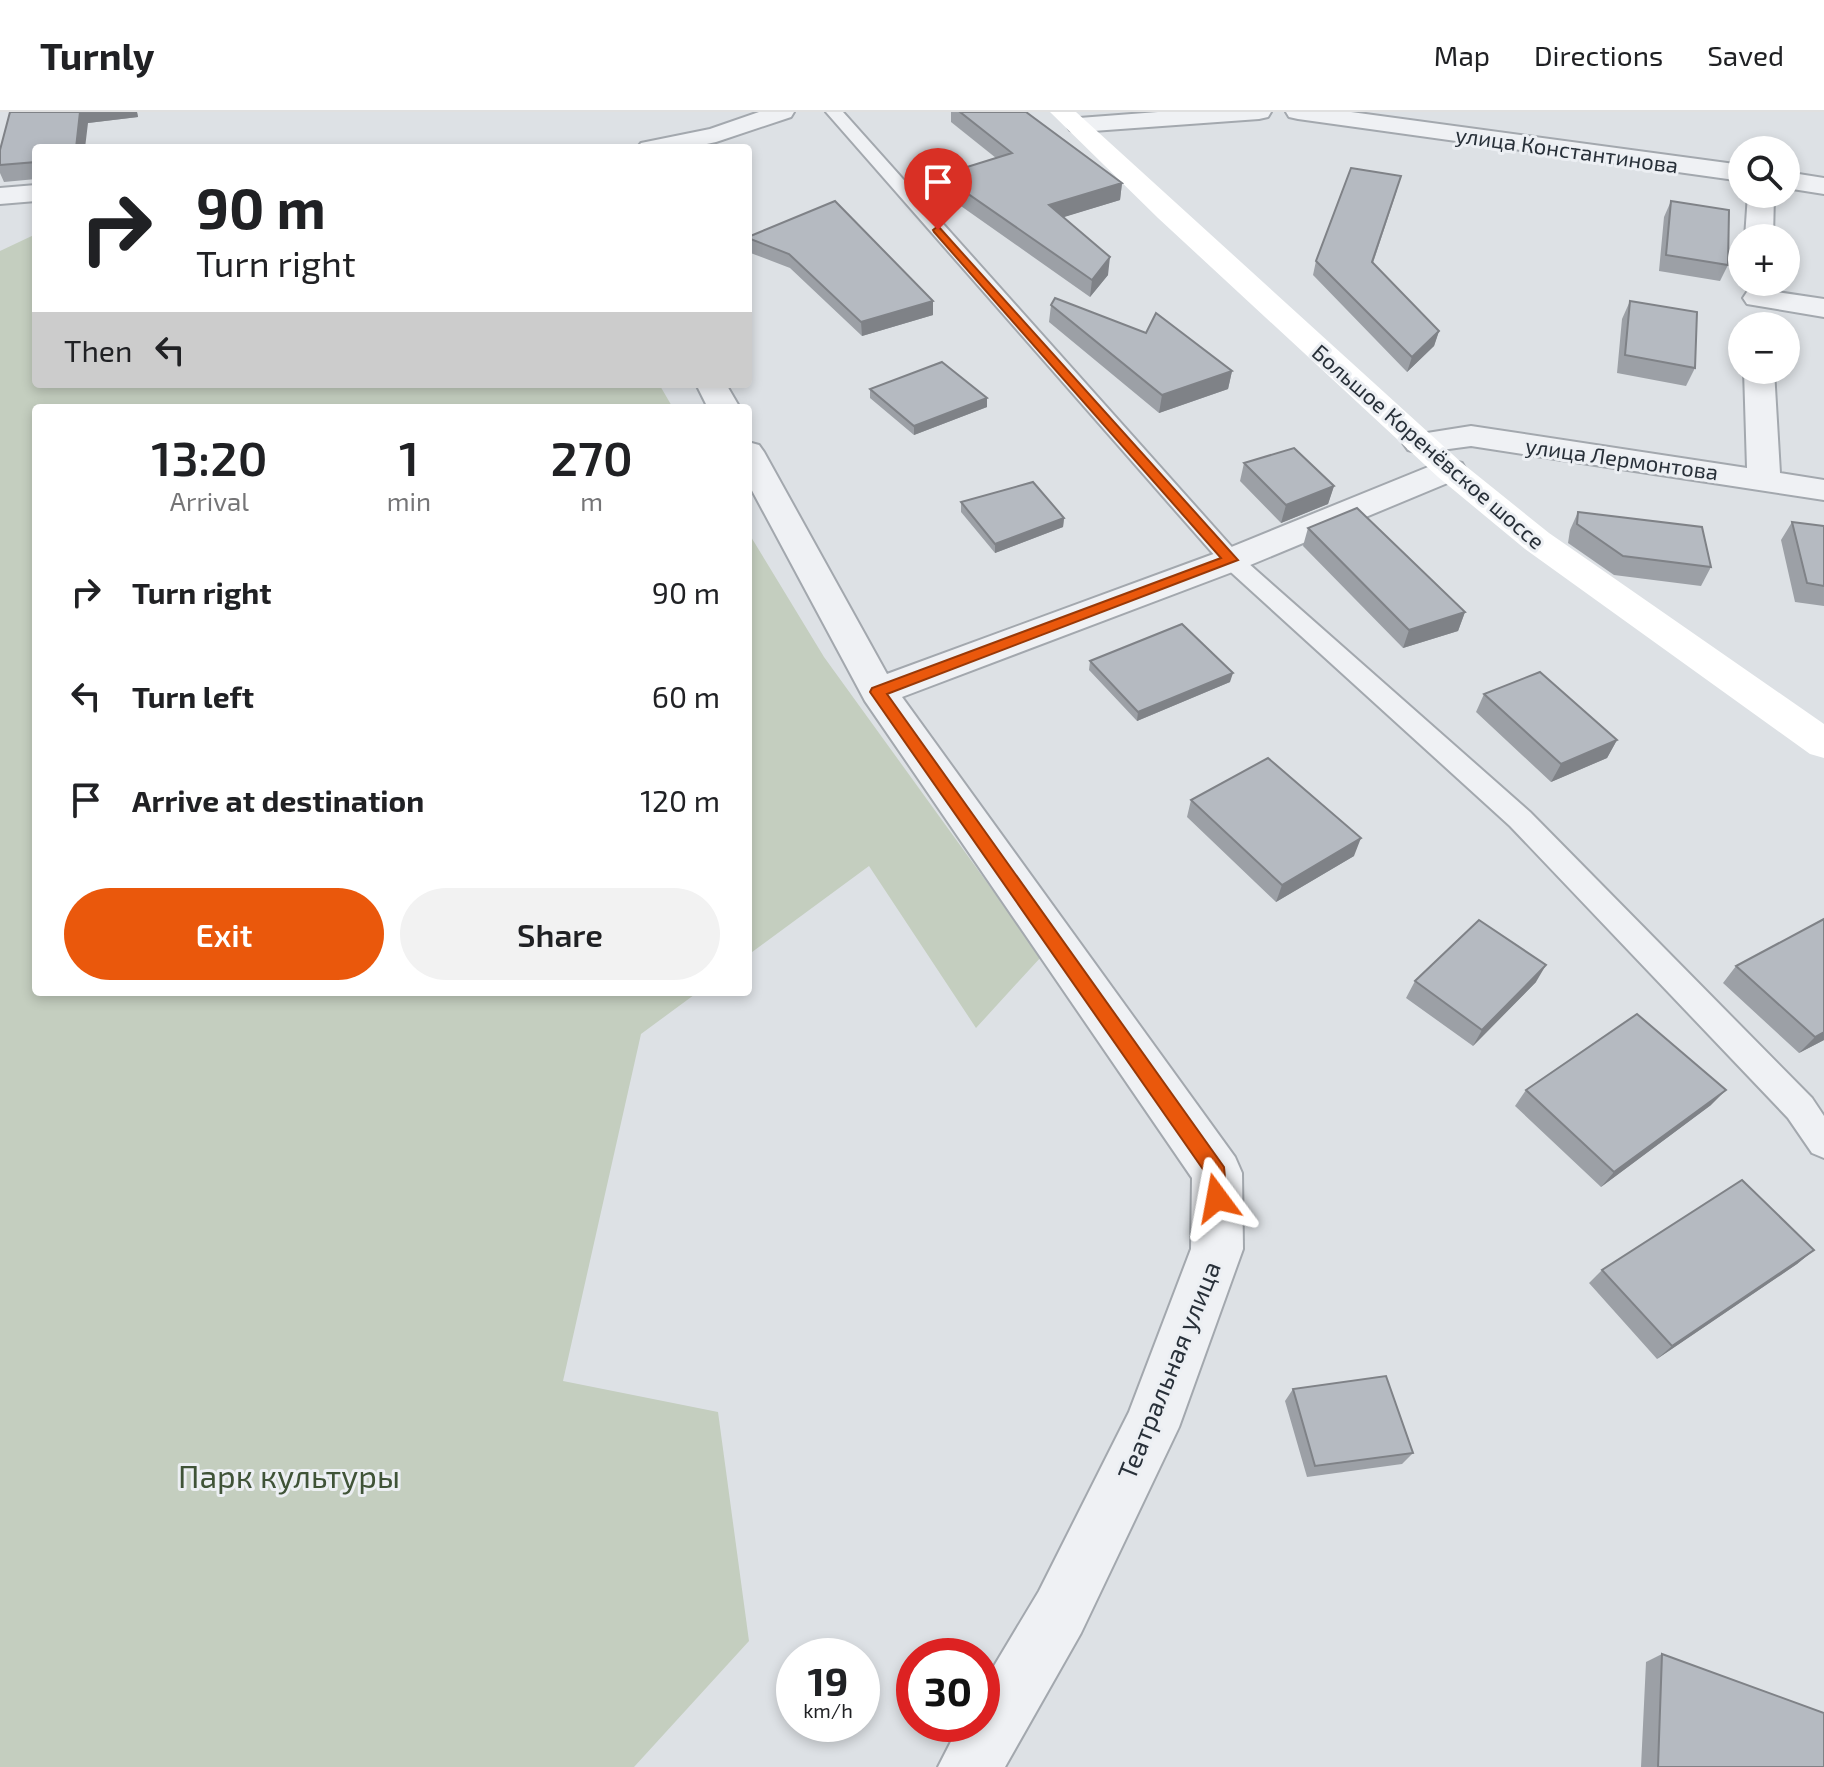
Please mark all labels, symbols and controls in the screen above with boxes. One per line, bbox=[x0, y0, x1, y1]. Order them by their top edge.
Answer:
text: Turnly bbox=[40, 32, 155, 78]
text: Map bbox=[1434, 38, 1490, 72]
text: Directions bbox=[1534, 38, 1663, 72]
text: Saved bbox=[1707, 38, 1784, 72]
street label: улица Константинова bbox=[1454, 120, 1680, 179]
map controls bbox=[1728, 136, 1800, 384]
button: search bbox=[1728, 136, 1800, 208]
pin bbox=[904, 148, 972, 230]
icon: arrive bbox=[916, 160, 960, 204]
text: 90 m bbox=[196, 173, 326, 240]
icon: right bbox=[64, 176, 168, 280]
button: + bbox=[1728, 224, 1800, 296]
text: Turn right bbox=[196, 241, 356, 284]
button: − bbox=[1728, 312, 1800, 384]
icon: left bbox=[148, 328, 192, 372]
text: Then bbox=[64, 332, 132, 368]
street label: Большое Коренёвское шоссе bbox=[1308, 338, 1550, 554]
text: 13:20 bbox=[151, 428, 267, 486]
text: 1 bbox=[399, 428, 419, 486]
text: 270 bbox=[550, 428, 633, 486]
street label: улица Лермонтова bbox=[1524, 432, 1720, 485]
text: Arrival bbox=[170, 485, 249, 516]
text: min bbox=[387, 485, 431, 516]
text: m bbox=[580, 485, 603, 516]
icon: right bbox=[64, 570, 108, 614]
text: Turn right bbox=[132, 574, 272, 610]
text: 90 m bbox=[652, 574, 720, 610]
icon: left bbox=[64, 674, 108, 718]
text: Turn left bbox=[132, 678, 254, 714]
text: 60 m bbox=[652, 678, 720, 714]
icon: arrive bbox=[64, 778, 108, 822]
text: Arrive at destination bbox=[132, 782, 424, 818]
text: 120 m bbox=[640, 782, 720, 818]
button: Exit bbox=[64, 888, 384, 980]
button: Share bbox=[400, 888, 720, 980]
position arrow bbox=[1175, 1156, 1259, 1240]
street label: Театральная улица bbox=[1110, 1256, 1227, 1484]
park label: Парк культуры bbox=[178, 1456, 400, 1495]
speed limit sign: 30 bbox=[896, 1638, 1000, 1742]
text: 19 bbox=[808, 1656, 848, 1704]
text: km/h bbox=[803, 1698, 853, 1722]

